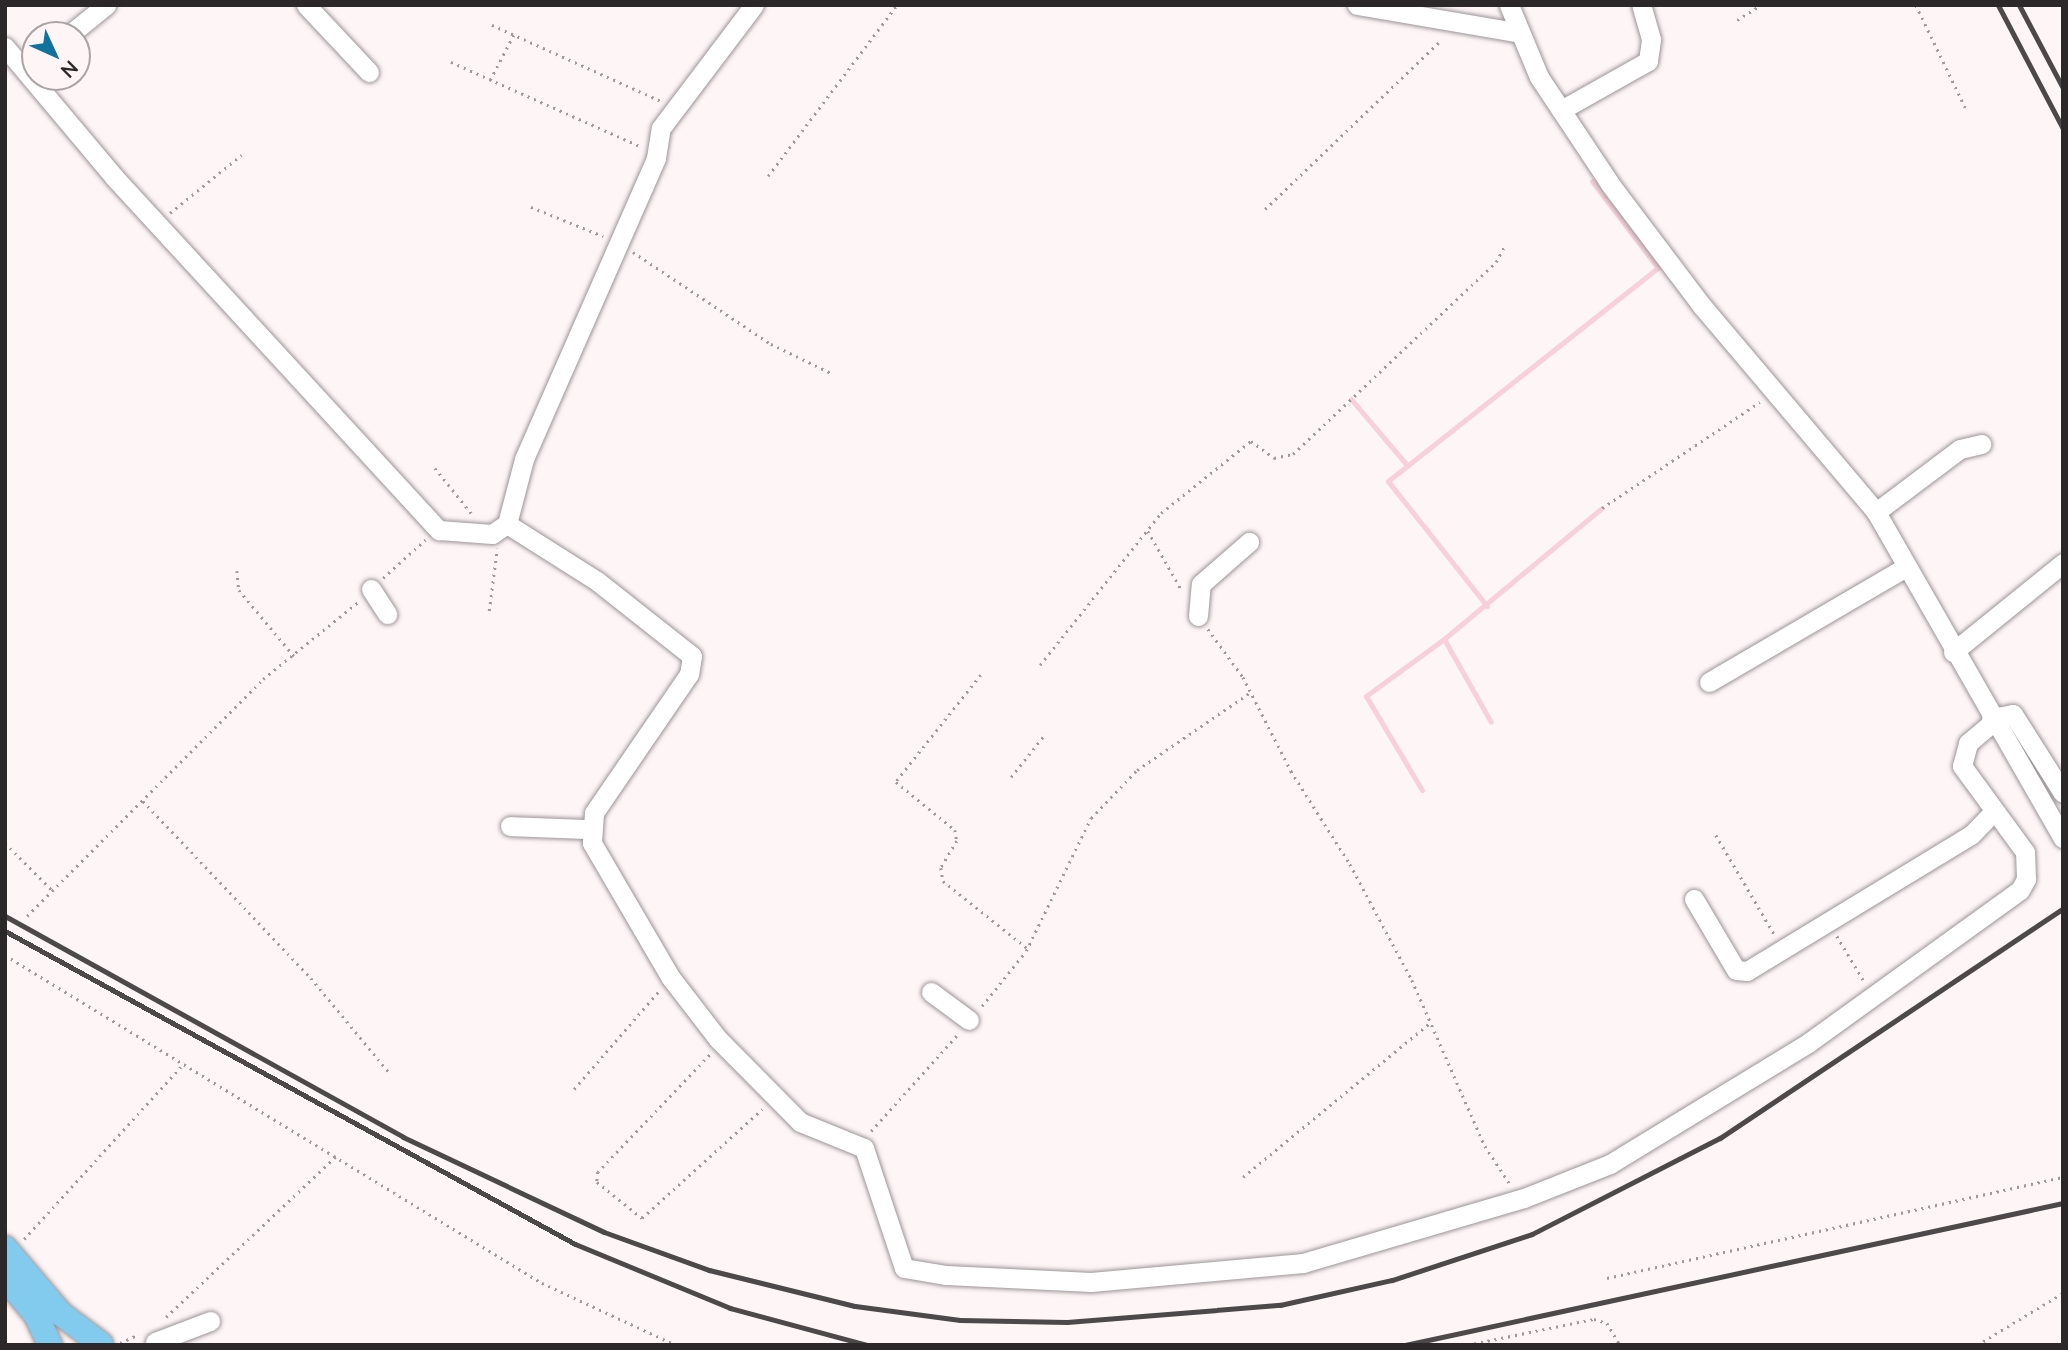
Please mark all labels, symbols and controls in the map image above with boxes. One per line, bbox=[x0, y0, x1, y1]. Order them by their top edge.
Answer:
north arrow bbox=[21, 21, 91, 91]
text: N bbox=[56, 56, 83, 83]

